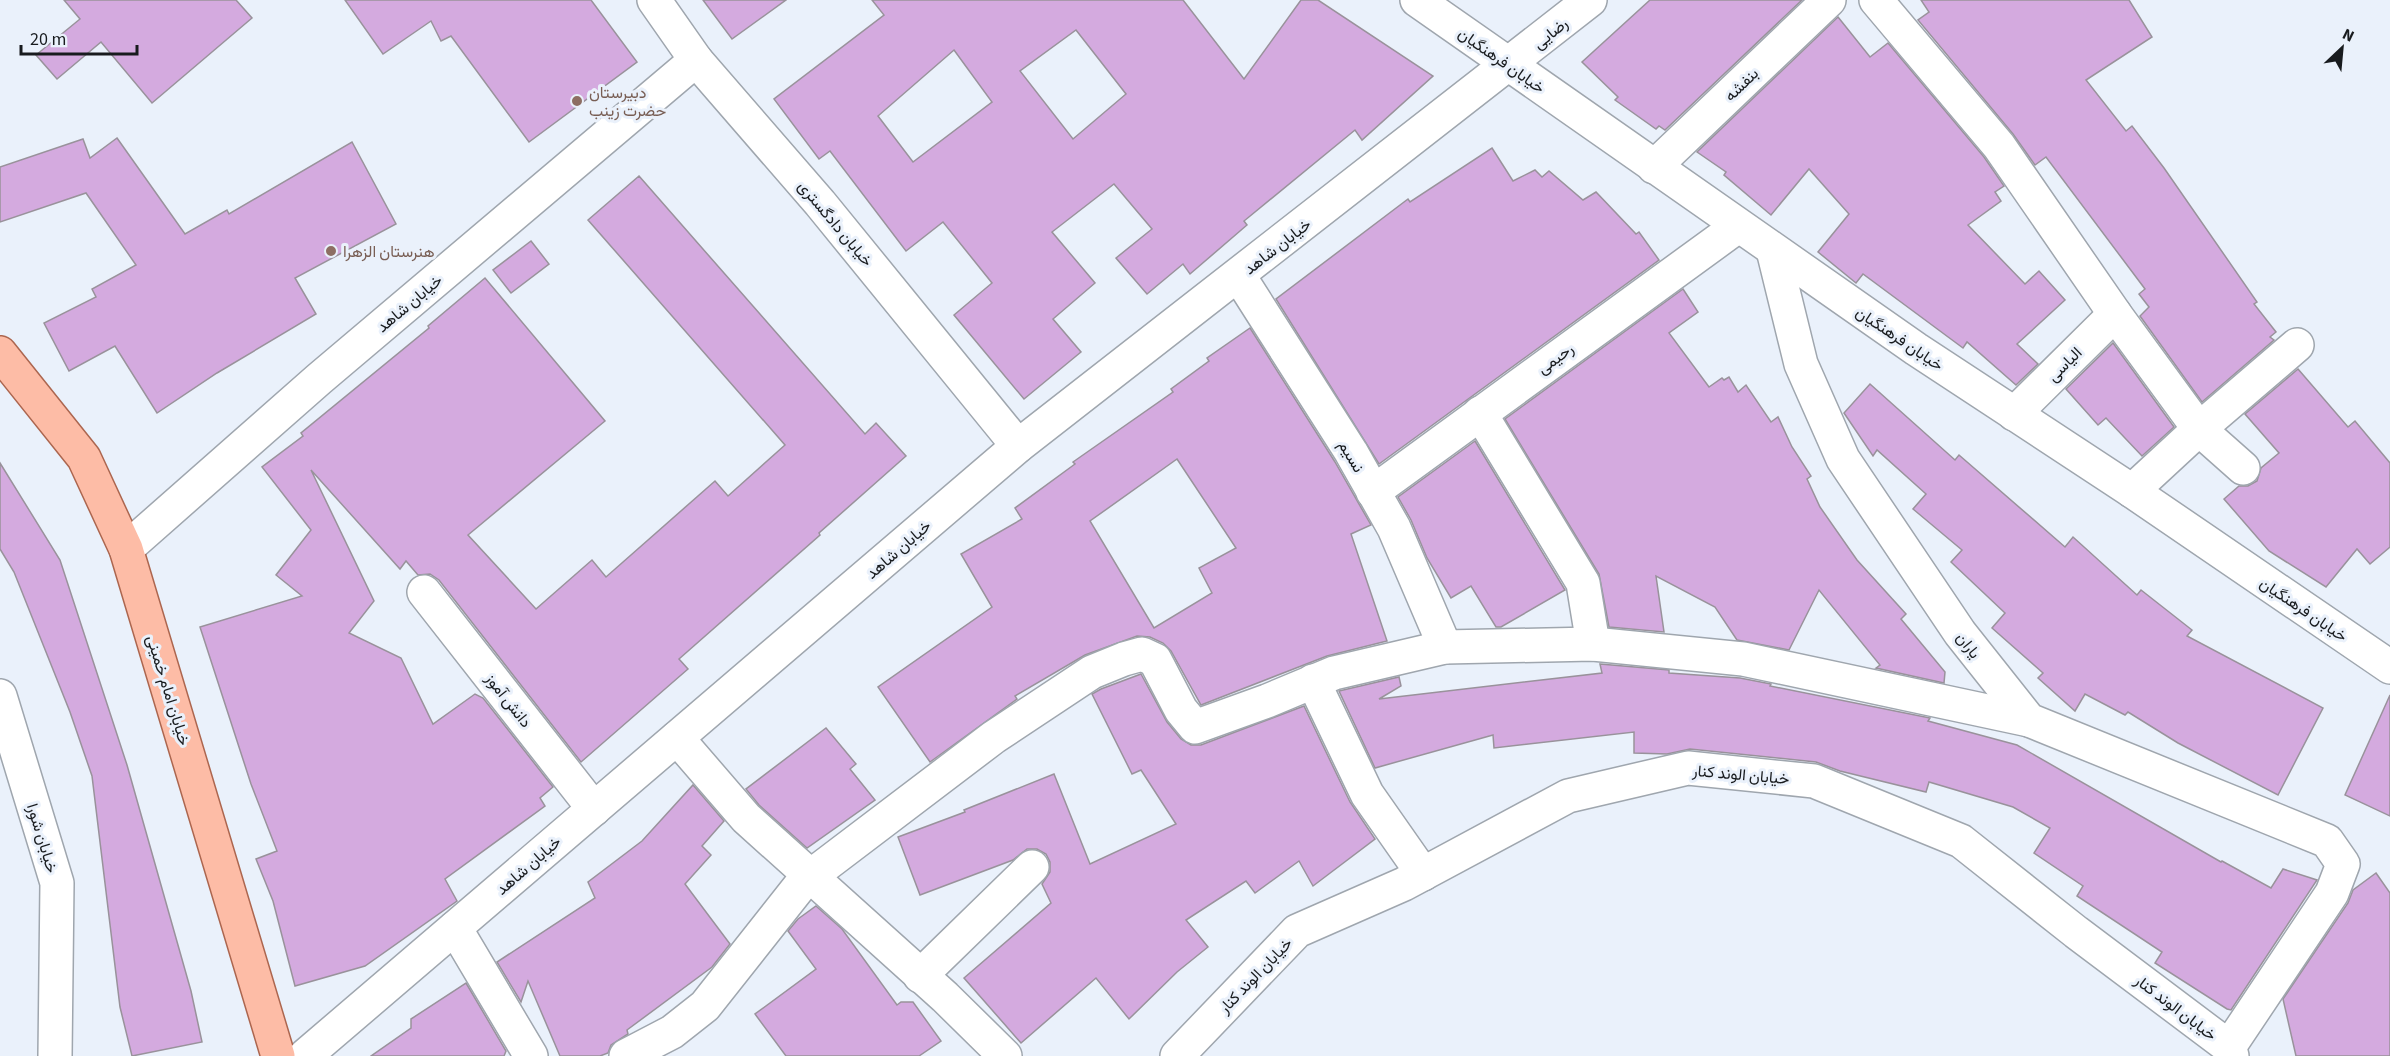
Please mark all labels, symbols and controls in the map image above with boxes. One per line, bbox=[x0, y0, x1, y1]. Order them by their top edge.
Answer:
street label: رضایی bbox=[1528, 13, 1573, 55]
scale bar bbox=[21, 18, 136, 56]
north arrow bbox=[2312, 18, 2372, 78]
street label: خیابان فرهنگیان bbox=[1454, 23, 1549, 99]
text: N bbox=[2339, 23, 2358, 48]
text: 20 m bbox=[30, 27, 66, 52]
street label: بنفشه bbox=[1720, 63, 1764, 106]
place label: دبیرستان حضرت زینب bbox=[589, 82, 667, 122]
marker: دبیرستان حضرت زینب bbox=[570, 94, 584, 108]
street label: خیابان دادگستری bbox=[793, 176, 878, 272]
street label: خیابان شاهد bbox=[1239, 213, 1316, 280]
place label: هنرستان الزهرا bbox=[343, 241, 435, 263]
marker: هنرستان الزهرا bbox=[324, 244, 338, 258]
street label: خیابان شاهد bbox=[372, 269, 448, 338]
street label: خیابان فرهنگیان bbox=[1851, 301, 1948, 376]
street label: رحیمی bbox=[1533, 338, 1578, 380]
street label: الیاسی bbox=[2042, 342, 2087, 387]
street label: نسیم bbox=[1333, 436, 1369, 477]
street label: خیابان شاهد bbox=[861, 515, 936, 584]
street label: خیابان فرهنگیان bbox=[2255, 572, 2352, 647]
street label: یاران bbox=[1951, 628, 1986, 663]
street label: خیابان امام خمینی bbox=[141, 632, 195, 748]
street label: دانش آموز bbox=[479, 668, 537, 733]
street label: خیابان الوند کنار bbox=[1690, 760, 1791, 790]
street label: خیابان شورا bbox=[21, 801, 63, 876]
street label: خیابان شاهد bbox=[491, 831, 566, 900]
street label: خیابان الوند کنار bbox=[1213, 933, 1298, 1019]
street label: خیابان الوند کنار bbox=[2129, 969, 2221, 1046]

